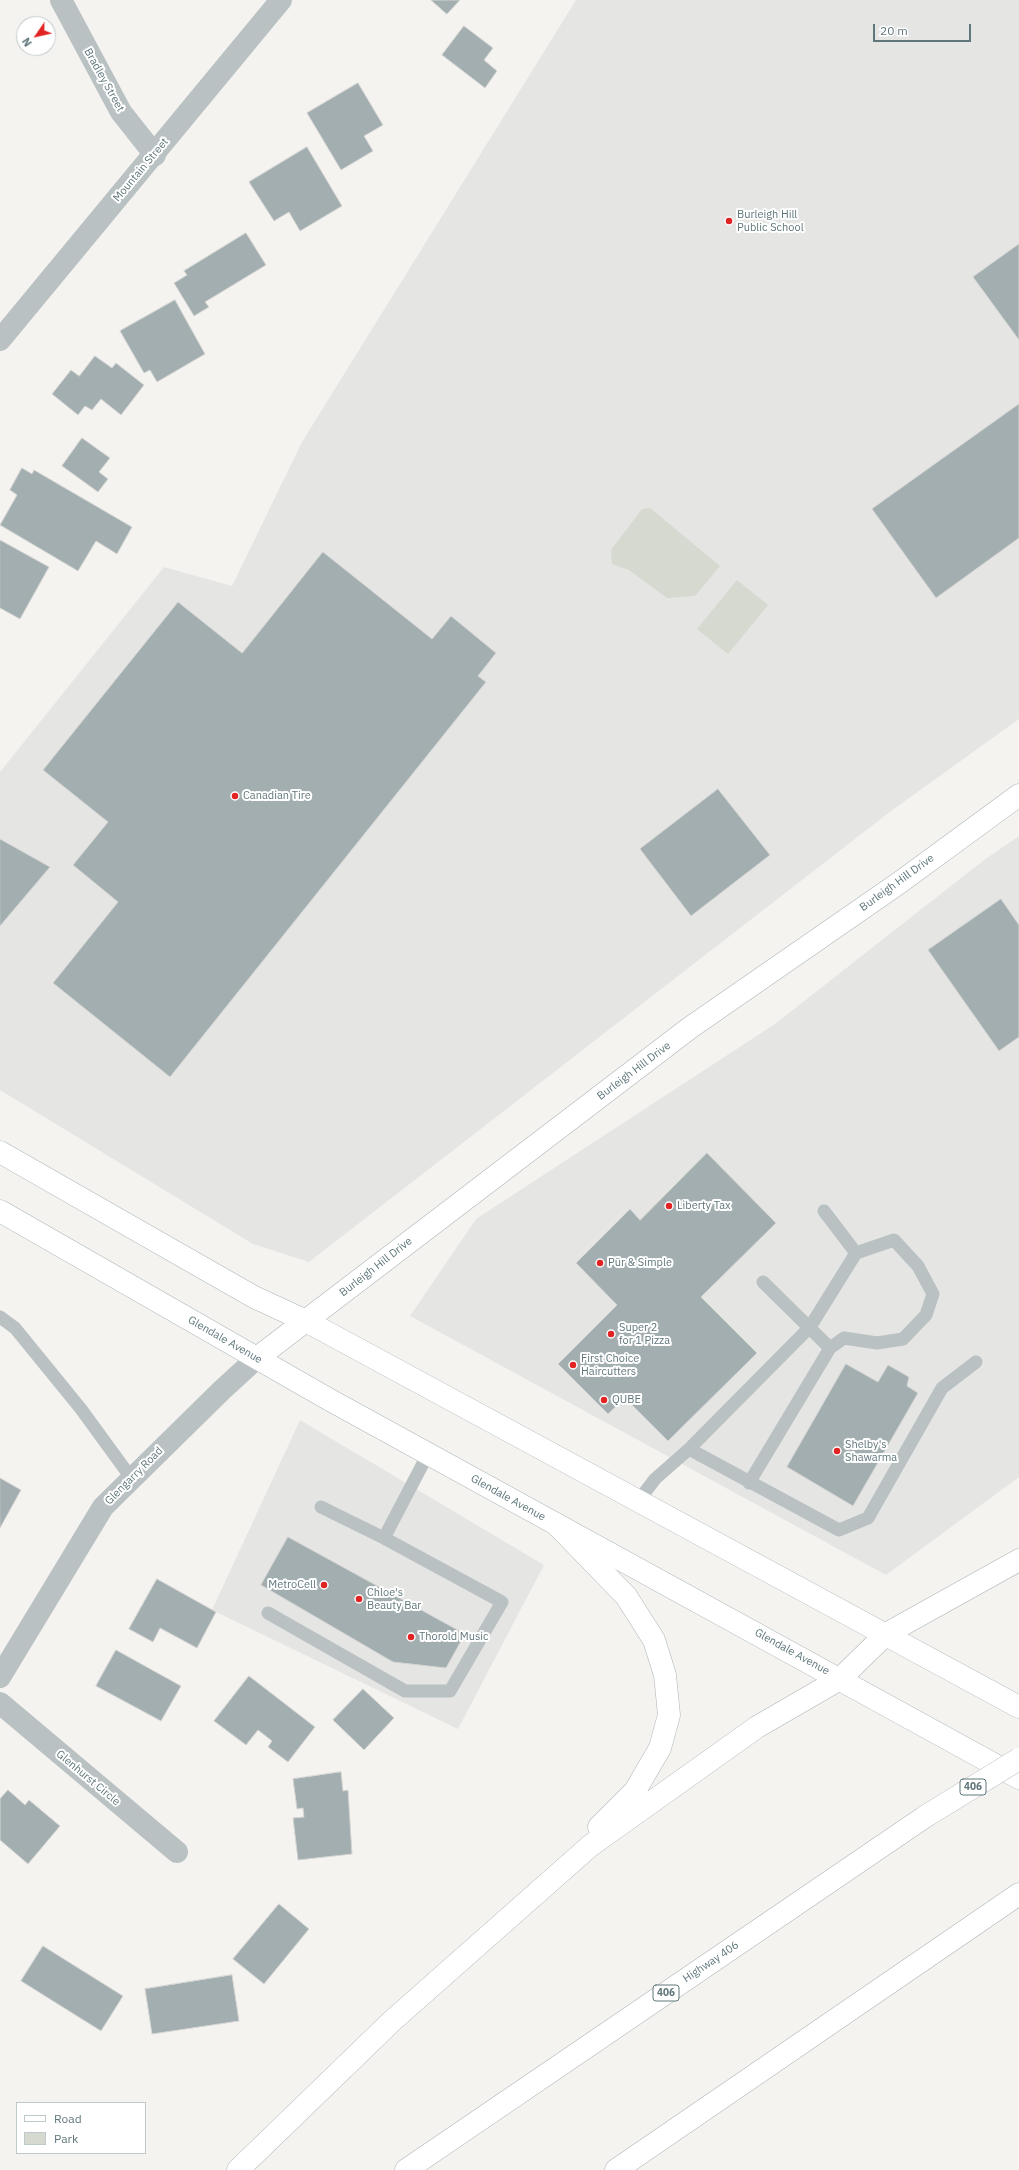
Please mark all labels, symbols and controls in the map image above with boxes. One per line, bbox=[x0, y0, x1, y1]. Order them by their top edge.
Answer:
north arrow bbox=[16, 16, 56, 56]
scale bar bbox=[875, 16, 973, 42]
text: 20 m bbox=[880, 23, 908, 38]
text: N bbox=[19, 35, 35, 49]
street label: Bradley Street bbox=[81, 46, 127, 114]
street label: Mountain Street bbox=[111, 135, 171, 205]
place label: Burleigh Hill Public School bbox=[737, 208, 804, 234]
marker: Burleigh Hill Public School bbox=[724, 216, 734, 226]
place label: Canadian Tire bbox=[243, 789, 311, 803]
marker: Canadian Tire bbox=[230, 791, 240, 801]
street label: Burleigh Hill Drive bbox=[857, 852, 937, 914]
street label: Burleigh Hill Drive bbox=[595, 1039, 673, 1103]
place label: Liberty Tax bbox=[677, 1199, 731, 1213]
marker: Liberty Tax bbox=[664, 1201, 674, 1211]
street label: Burleigh Hill Drive bbox=[337, 1235, 415, 1299]
place label: Pür & Simple bbox=[608, 1256, 672, 1270]
marker: Pür & Simple bbox=[595, 1258, 605, 1268]
street label: Glendale Avenue bbox=[186, 1313, 264, 1367]
place label: Super 2 for 1 Pizza bbox=[619, 1321, 670, 1347]
marker: Super 2 for 1 Pizza bbox=[606, 1329, 616, 1339]
place label: First Choice Haircutters bbox=[581, 1352, 639, 1378]
marker: First Choice Haircutters bbox=[568, 1360, 578, 1370]
place label: QUBE bbox=[612, 1393, 641, 1407]
marker: QUBE bbox=[599, 1395, 609, 1405]
place label: Shelby's Shawarma bbox=[845, 1438, 897, 1464]
street label: Glengarry Road bbox=[102, 1444, 166, 1508]
marker: Shelby's Shawarma bbox=[832, 1446, 842, 1456]
street label: Glendale Avenue bbox=[468, 1472, 548, 1524]
place label: MetroCell bbox=[268, 1578, 316, 1592]
marker: MetroCell bbox=[319, 1580, 329, 1590]
place label: Chloe's Beauty Bar bbox=[367, 1586, 421, 1612]
marker: Chloe's Beauty Bar bbox=[354, 1594, 364, 1604]
street label: Glendale Avenue bbox=[752, 1626, 832, 1678]
place label: Thorold Music bbox=[419, 1630, 489, 1644]
marker: Thorold Music bbox=[406, 1632, 416, 1642]
street label: Glenhurst Circle bbox=[53, 1747, 123, 1809]
road number: 406 bbox=[960, 1779, 986, 1795]
street label: Highway 406 bbox=[681, 1938, 741, 1986]
road number: 406 bbox=[653, 1985, 679, 2001]
legend bbox=[16, 2102, 146, 2154]
text: Road bbox=[54, 2111, 82, 2126]
text: Park bbox=[54, 2131, 78, 2146]

